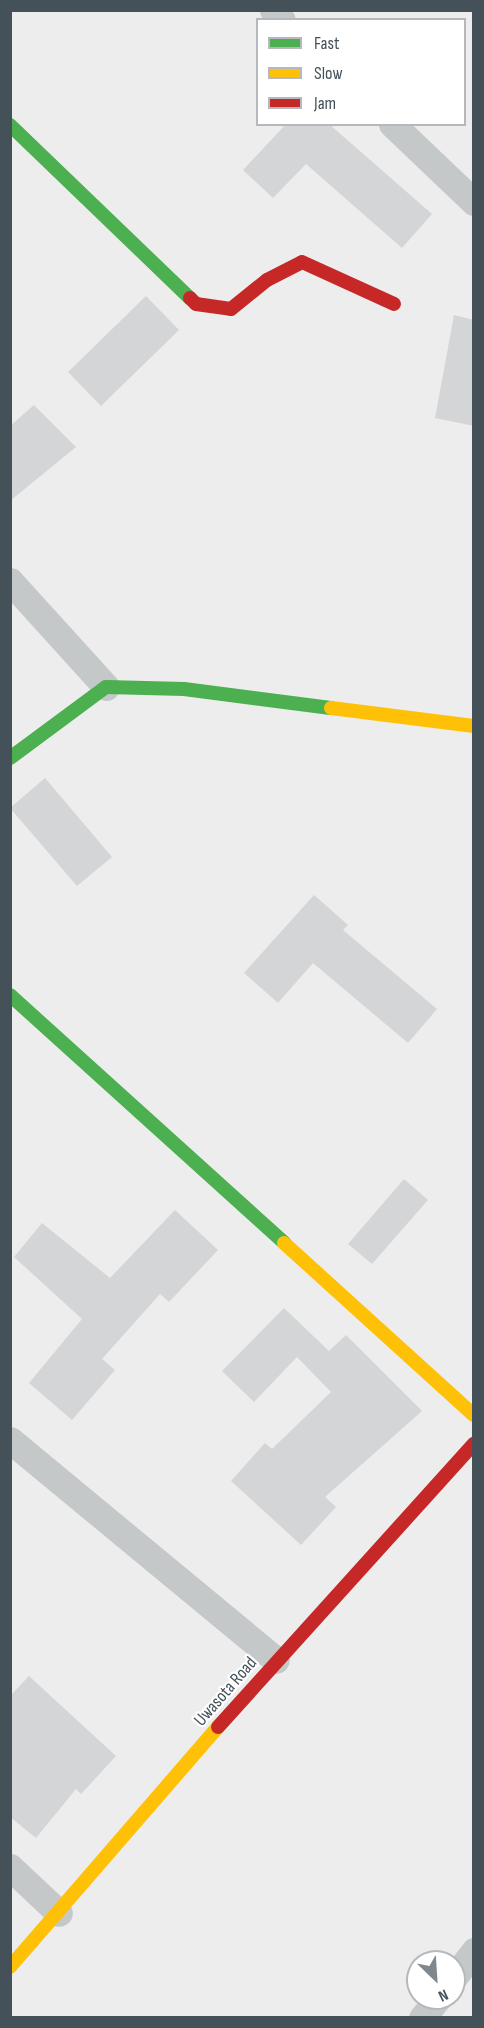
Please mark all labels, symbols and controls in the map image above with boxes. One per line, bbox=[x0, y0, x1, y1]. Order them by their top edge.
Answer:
legend bbox=[256, 18, 466, 126]
text: Fast bbox=[314, 33, 339, 54]
text: Slow bbox=[314, 63, 343, 84]
text: Jam bbox=[314, 93, 336, 114]
street label: Uwasota Road bbox=[190, 1653, 262, 1731]
north arrow bbox=[406, 1950, 466, 2010]
text: N bbox=[435, 1985, 451, 2005]

